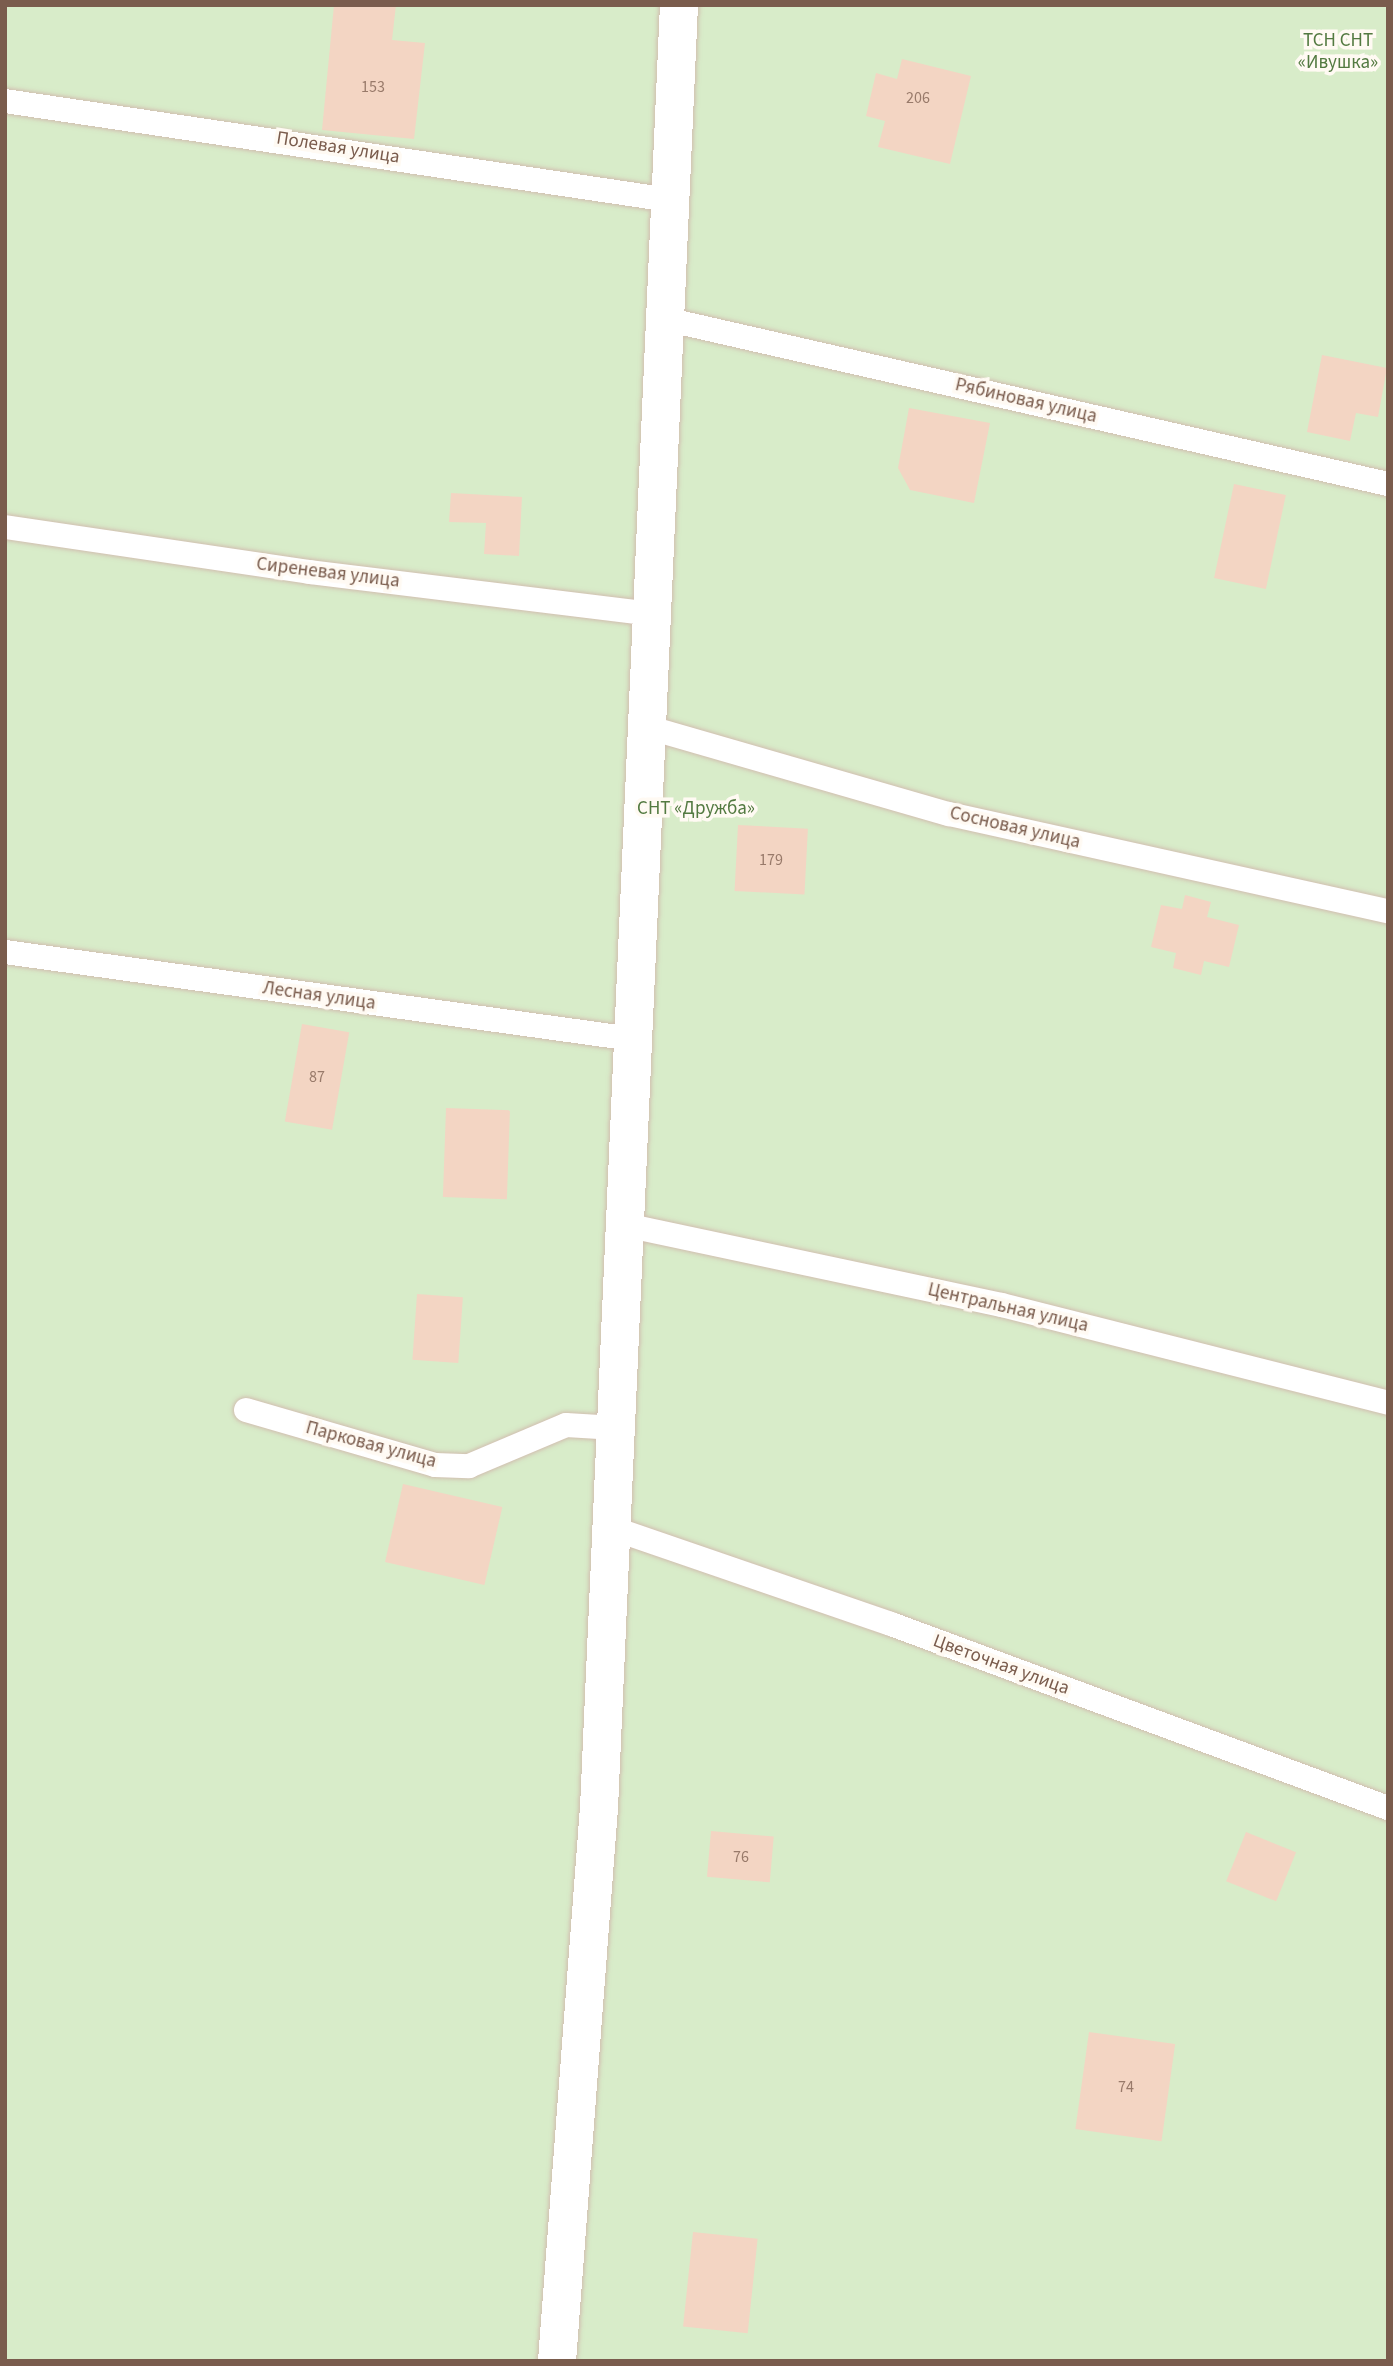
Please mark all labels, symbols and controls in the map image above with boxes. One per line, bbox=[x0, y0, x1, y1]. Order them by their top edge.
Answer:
park label: ТСН СНТ «Ивушка» bbox=[1298, 30, 1378, 74]
house number: 153 bbox=[361, 77, 385, 97]
house number: 206 bbox=[906, 88, 930, 108]
street label: Полевая улица bbox=[275, 127, 401, 169]
street label: Рябиновая улица bbox=[953, 374, 1099, 428]
street label: Сиреневая улица bbox=[255, 553, 401, 593]
park label: СНТ «Дружба» bbox=[637, 798, 755, 820]
street label: Сосновая улица bbox=[947, 802, 1083, 854]
house number: 179 bbox=[759, 850, 783, 870]
street label: Лесная улица bbox=[261, 977, 377, 1015]
house number: 87 bbox=[309, 1067, 325, 1087]
street label: Центральная улица bbox=[925, 1278, 1091, 1338]
street label: Парковая улица bbox=[303, 1417, 439, 1473]
street label: Цветочная улица bbox=[930, 1630, 1072, 1700]
house number: 76 bbox=[733, 1847, 749, 1867]
house number: 74 bbox=[1118, 2077, 1134, 2097]

